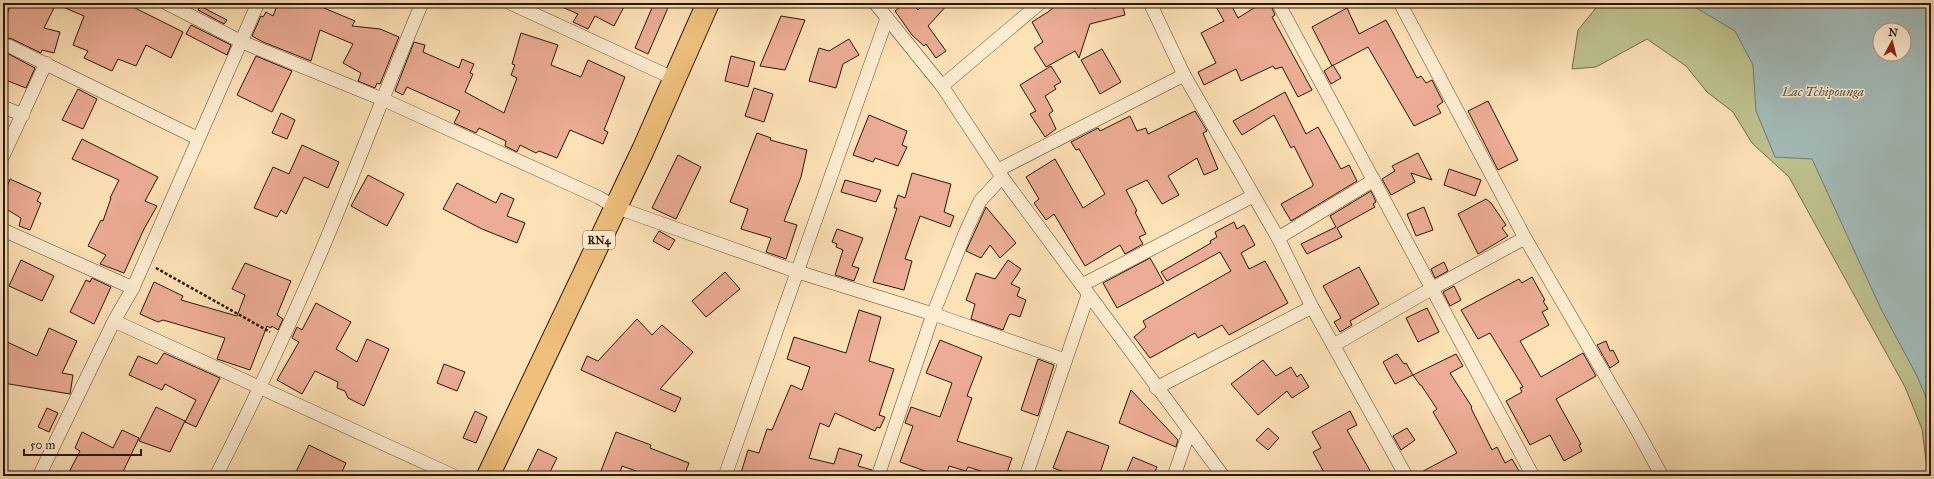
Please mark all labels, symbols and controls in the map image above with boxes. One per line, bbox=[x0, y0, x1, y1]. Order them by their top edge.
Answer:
north arrow bbox=[1872, 22, 1912, 62]
text: N bbox=[1888, 26, 1899, 40]
water label: Lac Tchipounga bbox=[1781, 84, 1864, 100]
road number: RN4 bbox=[583, 231, 615, 249]
scale bar bbox=[24, 431, 141, 457]
text: 50 m bbox=[30, 438, 55, 452]

